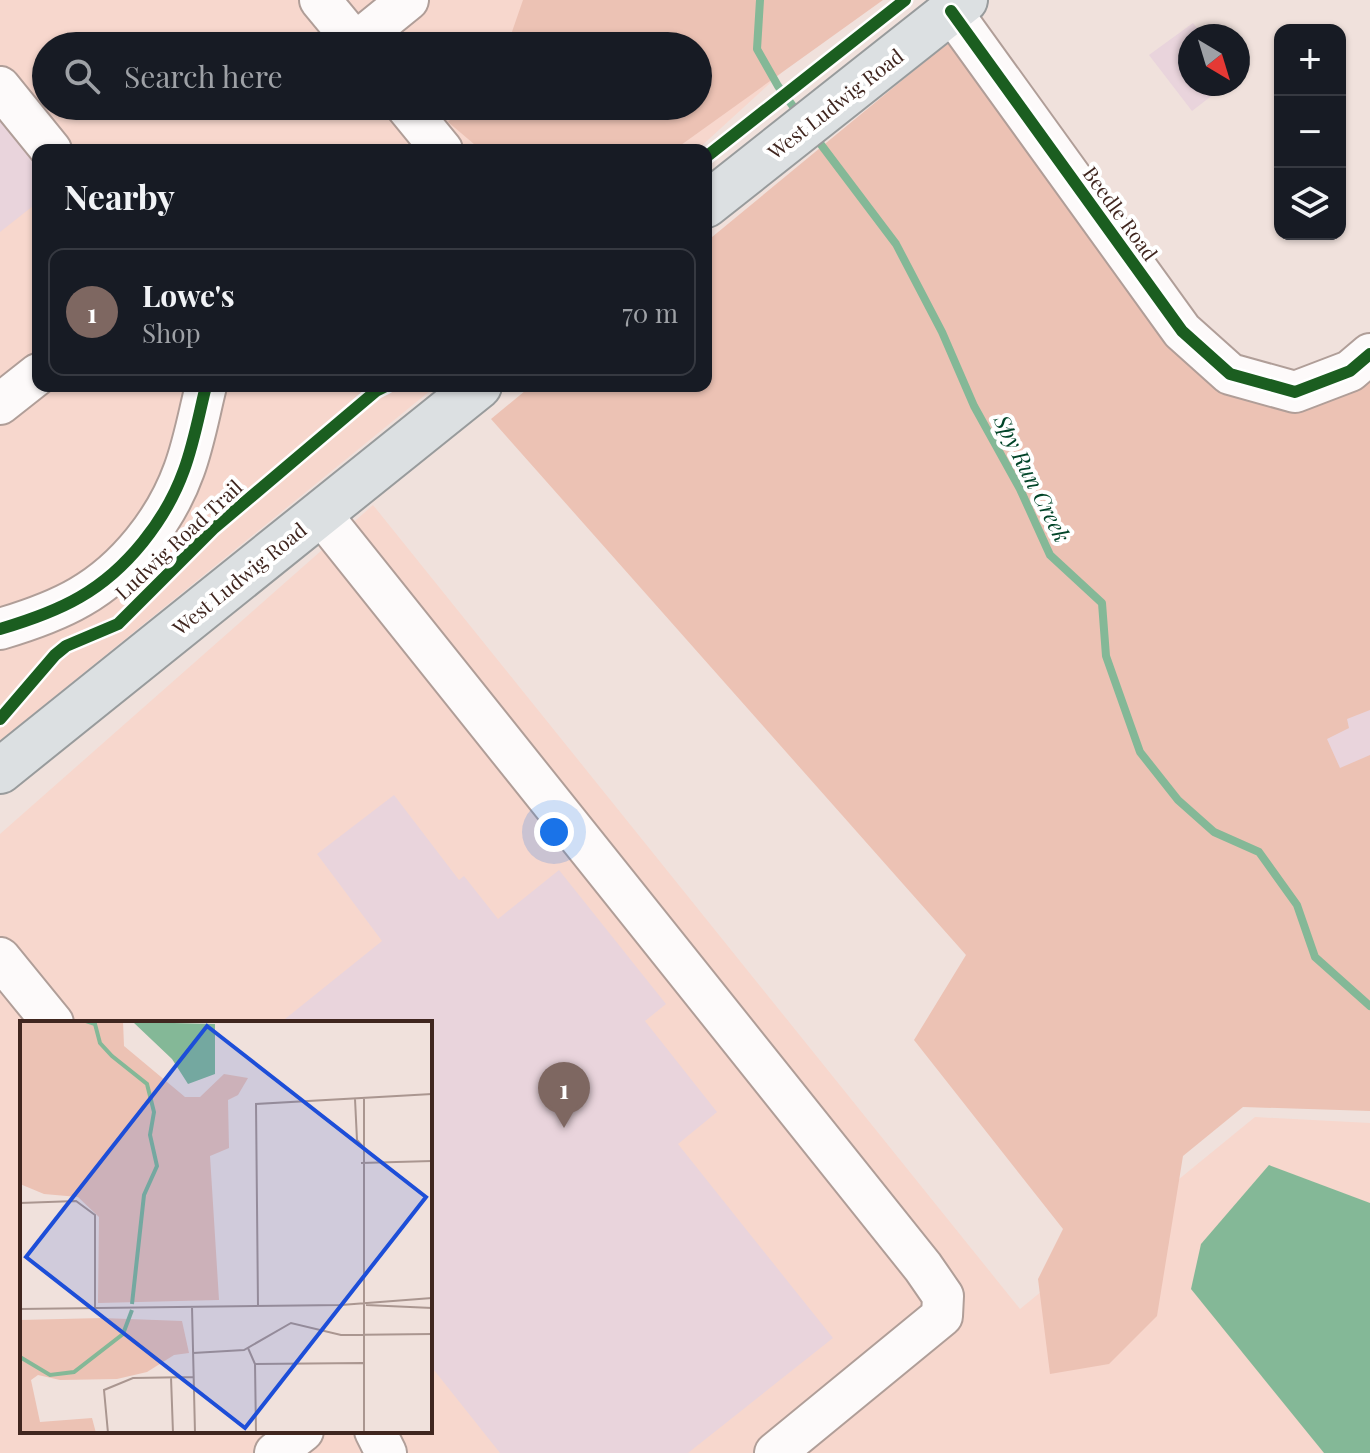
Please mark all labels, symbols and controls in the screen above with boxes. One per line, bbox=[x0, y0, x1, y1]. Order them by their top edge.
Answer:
north arrow bbox=[1178, 24, 1250, 96]
map controls bbox=[1274, 24, 1346, 240]
button: + bbox=[1274, 24, 1346, 96]
search box bbox=[32, 32, 712, 120]
street label: West Ludwig Road bbox=[761, 41, 909, 165]
icon: search bbox=[60, 54, 104, 98]
text: Search here bbox=[124, 56, 283, 96]
button: − bbox=[1274, 96, 1346, 168]
street label: Beedle Road bbox=[1078, 160, 1165, 266]
button: layers bbox=[1274, 168, 1346, 240]
text: Nearby bbox=[64, 173, 175, 219]
text: Lowe's bbox=[142, 275, 235, 315]
text: 1 bbox=[87, 295, 97, 330]
text: 70 m bbox=[622, 295, 678, 330]
text: Shop bbox=[142, 315, 201, 350]
water label: Spy Run Creek bbox=[988, 408, 1078, 547]
street label: Ludwig Road Trail bbox=[109, 473, 248, 605]
street label: West Ludwig Road bbox=[166, 515, 312, 641]
your location bbox=[534, 812, 574, 852]
inset map bbox=[20, 1021, 432, 1433]
pin: 1 bbox=[538, 1062, 590, 1128]

